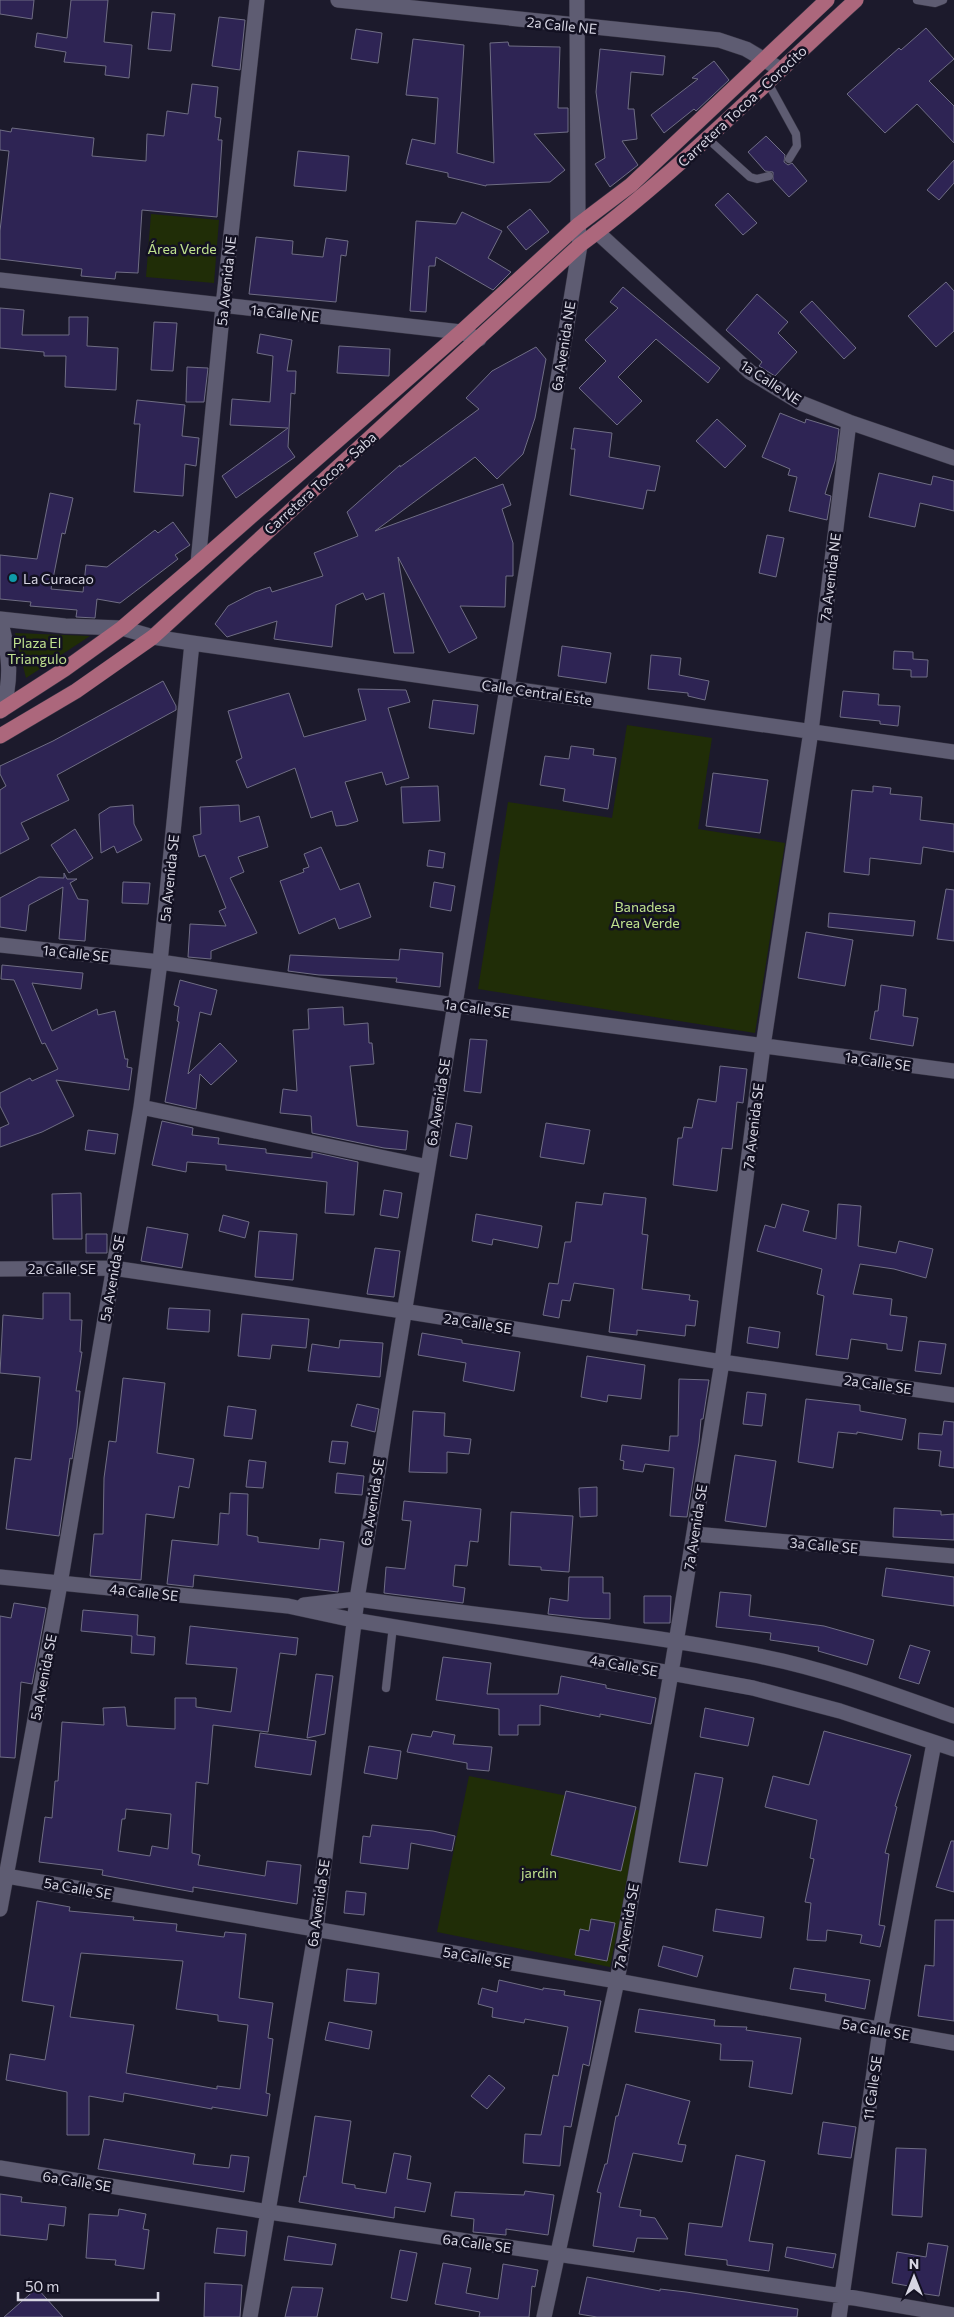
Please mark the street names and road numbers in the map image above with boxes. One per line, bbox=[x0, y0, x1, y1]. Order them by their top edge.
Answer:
street label: 2a Calle NE bbox=[526, 13, 598, 37]
street label: Carretera Tocoa - Corocito bbox=[674, 42, 810, 170]
street label: 5a Avenida NE bbox=[213, 235, 239, 327]
street label: 6a Avenida NE bbox=[548, 300, 578, 392]
street label: 1a Calle NE bbox=[250, 301, 320, 325]
street label: 1a Calle NE bbox=[737, 356, 805, 408]
street label: Carretera Tocoa - Saba bbox=[260, 428, 380, 538]
street label: 7a Avenida NE bbox=[816, 532, 844, 622]
street label: Calle Central Este bbox=[481, 676, 593, 708]
street label: 5a Avenida SE bbox=[156, 833, 182, 923]
street label: 1a Calle SE bbox=[42, 941, 110, 965]
street label: 1a Calle SE bbox=[443, 995, 511, 1021]
street label: 1a Calle SE bbox=[844, 1048, 912, 1074]
street label: 6a Avenida SE bbox=[423, 1057, 453, 1147]
street label: 7a Avenida SE bbox=[739, 1082, 767, 1170]
street label: 5a Avenida SE bbox=[96, 1233, 128, 1323]
street label: 2a Calle SE bbox=[28, 1260, 96, 1277]
street label: 2a Calle SE bbox=[443, 1309, 513, 1337]
street label: 2a Calle SE bbox=[843, 1371, 913, 1397]
street label: 6a Avenida SE bbox=[357, 1457, 387, 1547]
street label: 7a Avenida SE bbox=[680, 1483, 710, 1571]
street label: 3a Calle SE bbox=[789, 1534, 859, 1556]
street label: 4a Calle SE bbox=[109, 1580, 179, 1604]
street label: 5a Avenida SE bbox=[26, 1632, 60, 1722]
street label: 4a Calle SE bbox=[589, 1651, 659, 1679]
street label: 6a Avenida SE bbox=[303, 1858, 333, 1948]
street label: 5a Calle SE bbox=[43, 1874, 113, 1902]
street label: 7a Avenida SE bbox=[610, 1882, 642, 1970]
street label: 5a Calle SE bbox=[442, 1943, 512, 1971]
street label: 5a Calle SE bbox=[841, 2015, 911, 2043]
street label: 11 Calle SE bbox=[859, 2055, 885, 2121]
street label: 6a Calle SE bbox=[42, 2167, 112, 2195]
street label: 6a Calle SE bbox=[442, 2230, 512, 2256]

